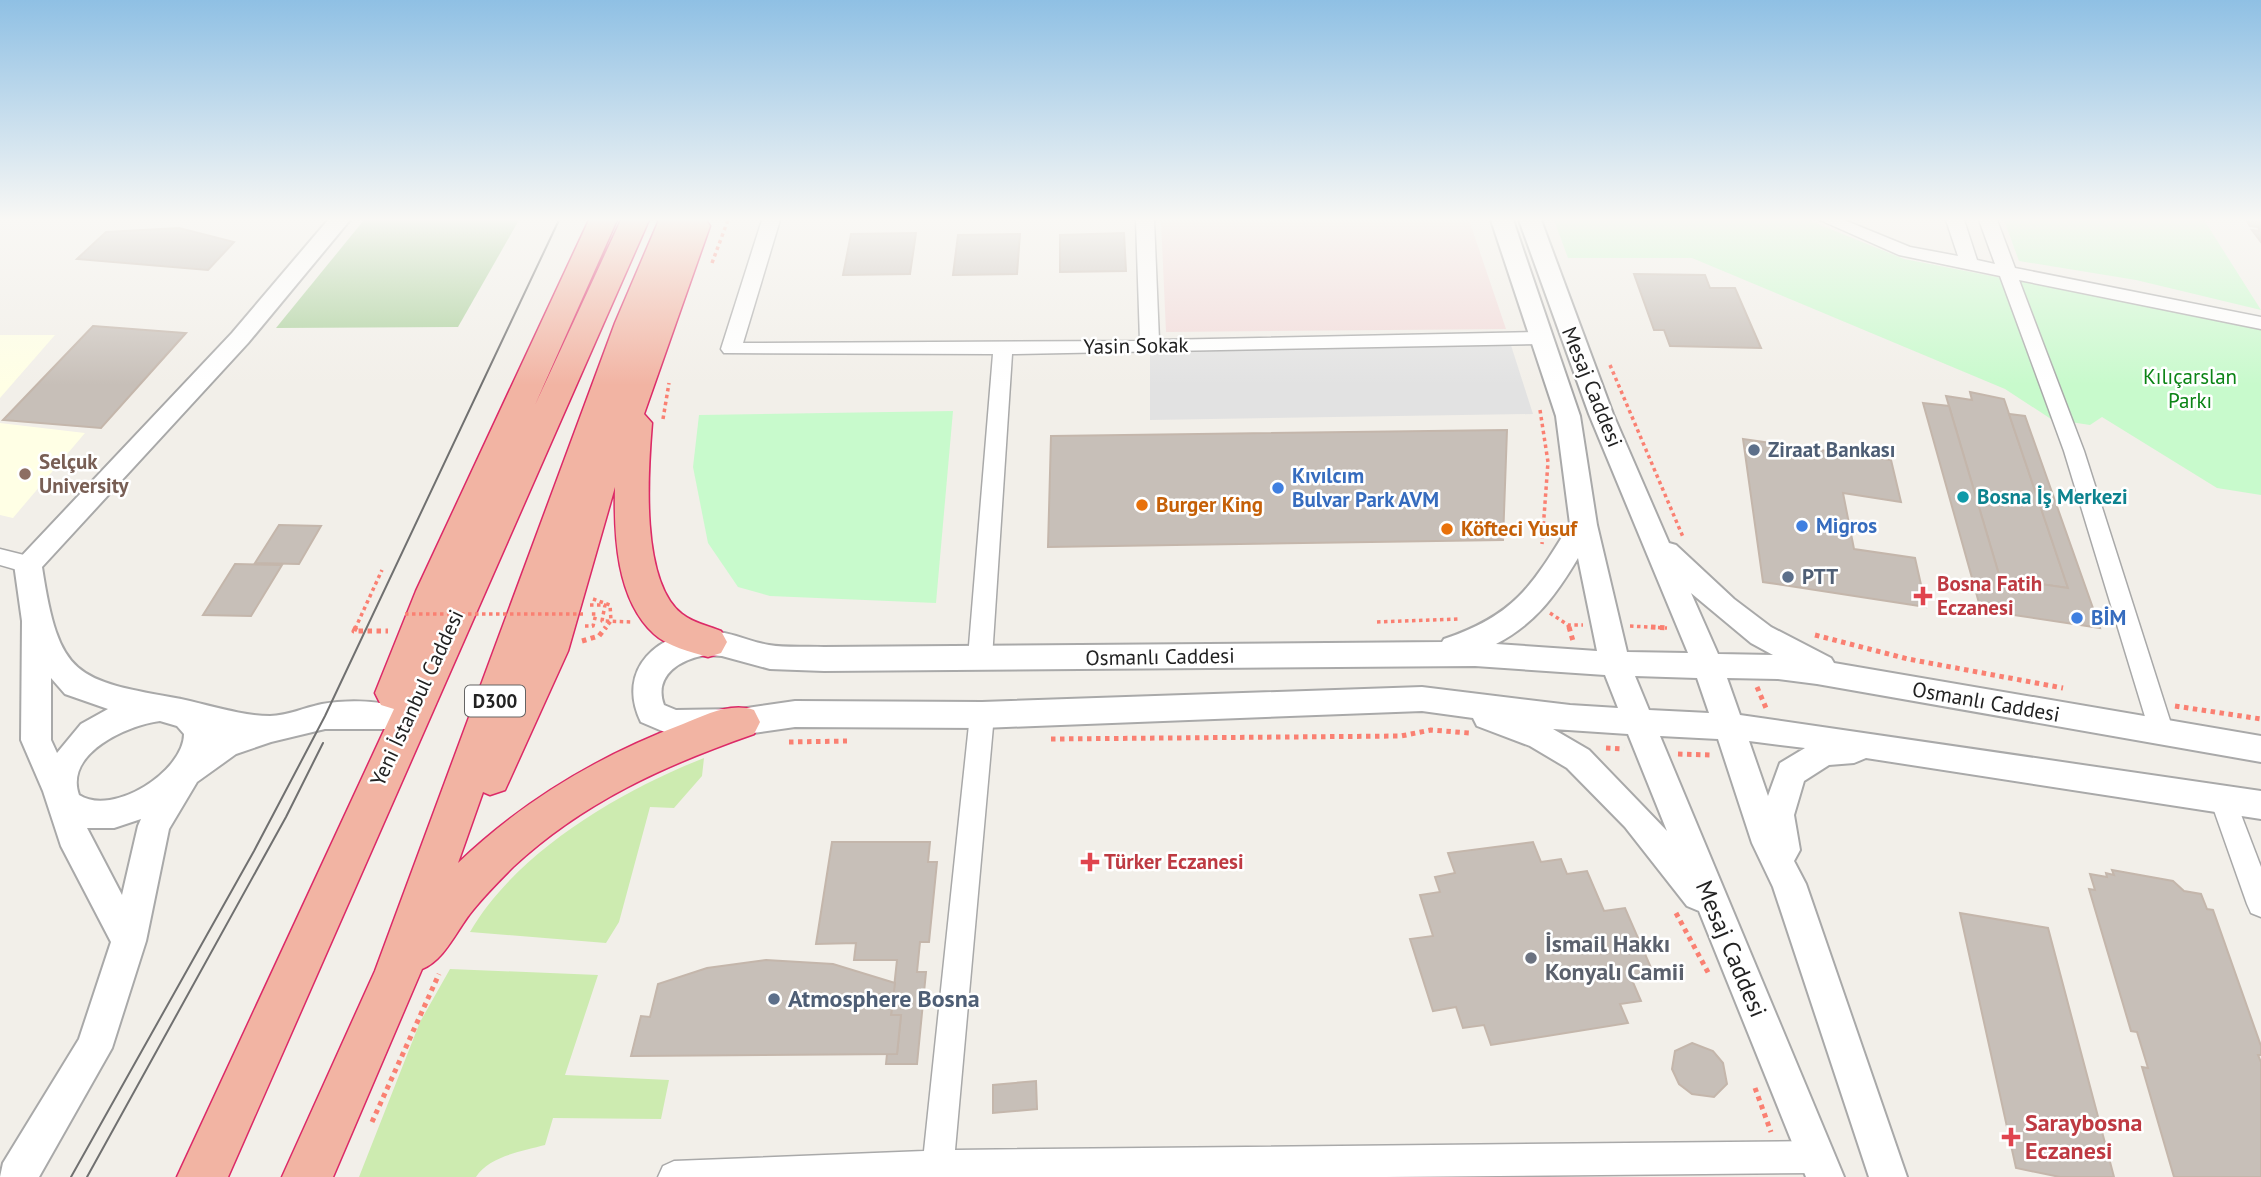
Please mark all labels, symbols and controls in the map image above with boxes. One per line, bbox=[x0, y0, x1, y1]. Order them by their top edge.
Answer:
street label: Mesaj Caddesi bbox=[1556, 323, 1629, 451]
street label: Yasin Sokak bbox=[1083, 331, 1189, 360]
park label: Kılıçarslan Parkı bbox=[2143, 363, 2237, 414]
place label: Ziraat Bankası bbox=[1768, 436, 1895, 463]
marker: Ziraat Bankası bbox=[1746, 442, 1762, 458]
place label: Selçuk University bbox=[39, 448, 130, 499]
place label: Kıvılcım Bulvar Park AVM bbox=[1292, 462, 1439, 513]
marker: Selçuk University bbox=[17, 466, 33, 482]
marker: Kıvılcım Bulvar Park AVM bbox=[1270, 480, 1286, 496]
place label: Bosna İş Merkezi bbox=[1977, 483, 2128, 510]
marker: Bosna İş Merkezi bbox=[1955, 489, 1971, 505]
place label: Burger King bbox=[1156, 491, 1263, 518]
marker: Burger King bbox=[1134, 497, 1150, 513]
place label: Migros bbox=[1816, 512, 1877, 539]
place label: Köfteci Yusuf bbox=[1461, 515, 1578, 542]
marker: Migros bbox=[1794, 518, 1810, 534]
marker: Köfteci Yusuf bbox=[1439, 521, 1455, 537]
place label: PTT bbox=[1802, 563, 1838, 590]
marker: PTT bbox=[1780, 569, 1796, 585]
place label: Bosna Fatih Eczanesi bbox=[1937, 570, 2042, 621]
marker: Bosna Fatih Eczanesi bbox=[1915, 588, 1931, 604]
place label: BİM bbox=[2091, 604, 2126, 631]
street label: Yeni İstanbul Caddesi bbox=[364, 605, 469, 790]
marker: BİM bbox=[2069, 610, 2085, 626]
street label: Osmanlı Caddesi bbox=[1085, 642, 1235, 671]
street label: Osmanlı Caddesi bbox=[1910, 675, 2062, 728]
road number: D300 bbox=[465, 686, 525, 716]
place label: Türker Eczanesi bbox=[1104, 848, 1244, 875]
marker: Türker Eczanesi bbox=[1082, 854, 1098, 870]
street label: Mesaj Caddesi bbox=[1689, 876, 1774, 1022]
place label: İsmail Hakkı Konyalı Camii bbox=[1545, 928, 1685, 987]
marker: İsmail Hakkı Konyalı Camii bbox=[1523, 950, 1539, 966]
place label: Atmosphere Bosna bbox=[788, 983, 980, 1014]
marker: Atmosphere Bosna bbox=[766, 991, 782, 1007]
place label: Saraybosna Eczanesi bbox=[2025, 1107, 2142, 1166]
marker: Saraybosna Eczanesi bbox=[2003, 1129, 2019, 1145]

